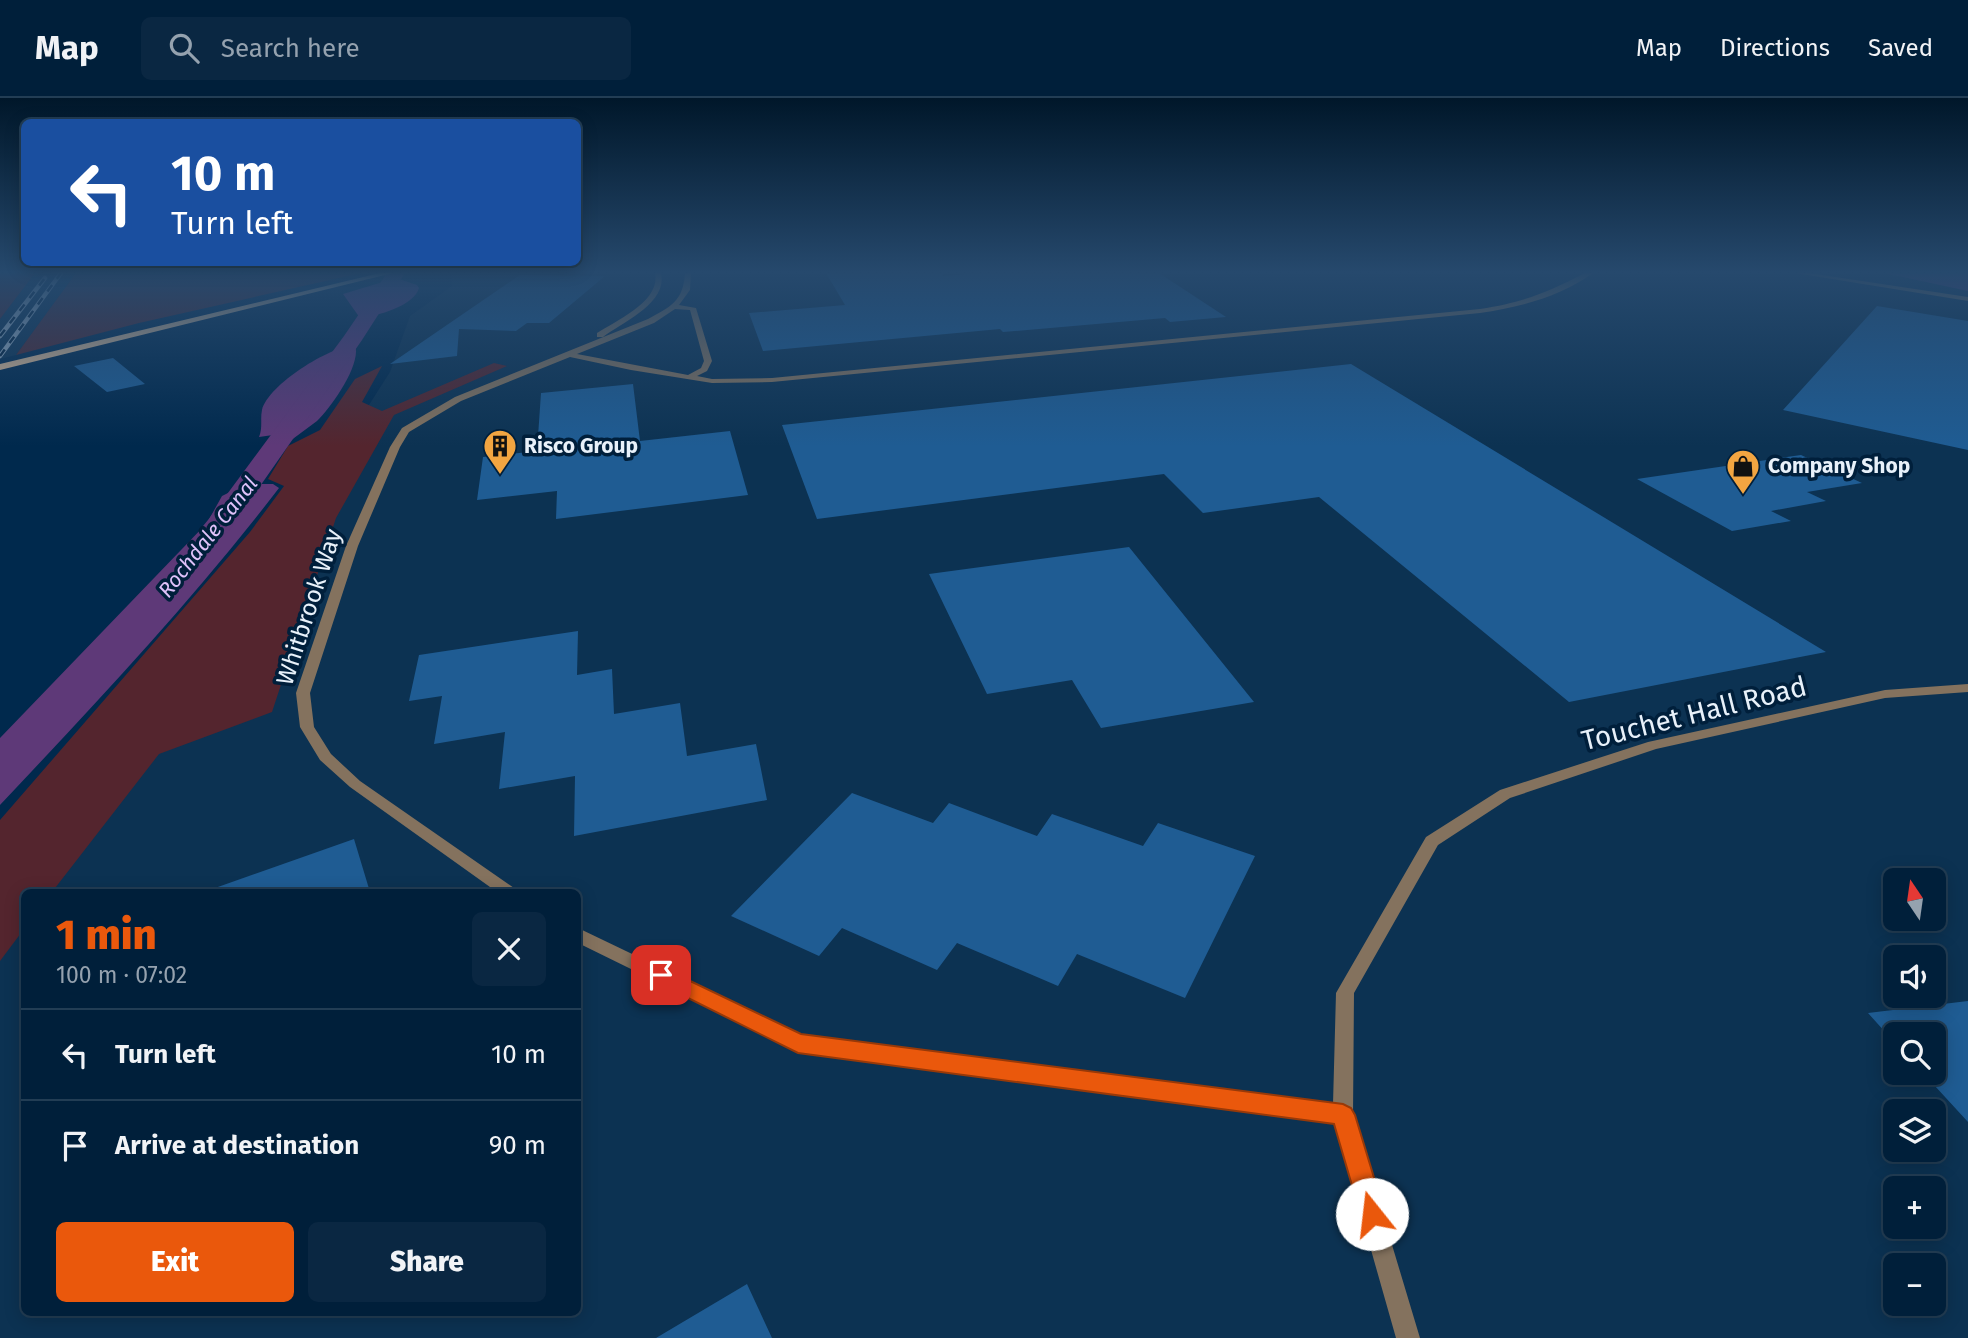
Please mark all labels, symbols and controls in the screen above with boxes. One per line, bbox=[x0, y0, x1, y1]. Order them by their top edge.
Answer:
search box bbox=[141, 17, 631, 80]
text: Map bbox=[35, 28, 99, 68]
icon: search bbox=[165, 29, 203, 67]
text: Search here bbox=[221, 33, 360, 64]
text: Map bbox=[1636, 34, 1682, 62]
text: Directions bbox=[1720, 34, 1830, 62]
text: Saved bbox=[1868, 34, 1933, 62]
text: 10 m bbox=[171, 144, 275, 203]
icon: left bbox=[56, 147, 147, 238]
text: Turn left bbox=[171, 204, 293, 242]
building icon: Risco Group bbox=[481, 427, 519, 476]
place label: Risco Group bbox=[524, 433, 638, 459]
shop icon: Company Shop bbox=[1724, 447, 1762, 496]
place label: Company Shop bbox=[1768, 453, 1910, 479]
water label: Rochdale Canal bbox=[153, 471, 263, 603]
street label: Whitbrook Way bbox=[271, 525, 347, 689]
street label: Touchet Hall Road bbox=[1578, 670, 1810, 757]
north arrow bbox=[1883, 868, 1946, 931]
map controls bbox=[1883, 868, 1946, 1316]
text: 1 min bbox=[56, 910, 157, 960]
button: close bbox=[472, 912, 546, 986]
pin bbox=[631, 945, 691, 1005]
button: sound bbox=[1883, 945, 1946, 1008]
icon: arrive bbox=[642, 956, 680, 994]
text: 100 m · 07:02 bbox=[56, 961, 187, 989]
button: search bbox=[1883, 1022, 1946, 1085]
icon: left bbox=[56, 1036, 94, 1074]
text: Turn left bbox=[115, 1039, 216, 1070]
text: 10 m bbox=[491, 1039, 546, 1070]
button: layers bbox=[1883, 1099, 1946, 1162]
icon: arrive bbox=[56, 1127, 94, 1165]
text: Arrive at destination bbox=[115, 1130, 359, 1161]
text: 90 m bbox=[489, 1130, 546, 1161]
button: + bbox=[1883, 1176, 1946, 1239]
position arrow bbox=[1335, 1177, 1409, 1251]
button: Exit bbox=[56, 1222, 294, 1302]
button: Share bbox=[308, 1222, 546, 1302]
button: − bbox=[1883, 1253, 1946, 1316]

